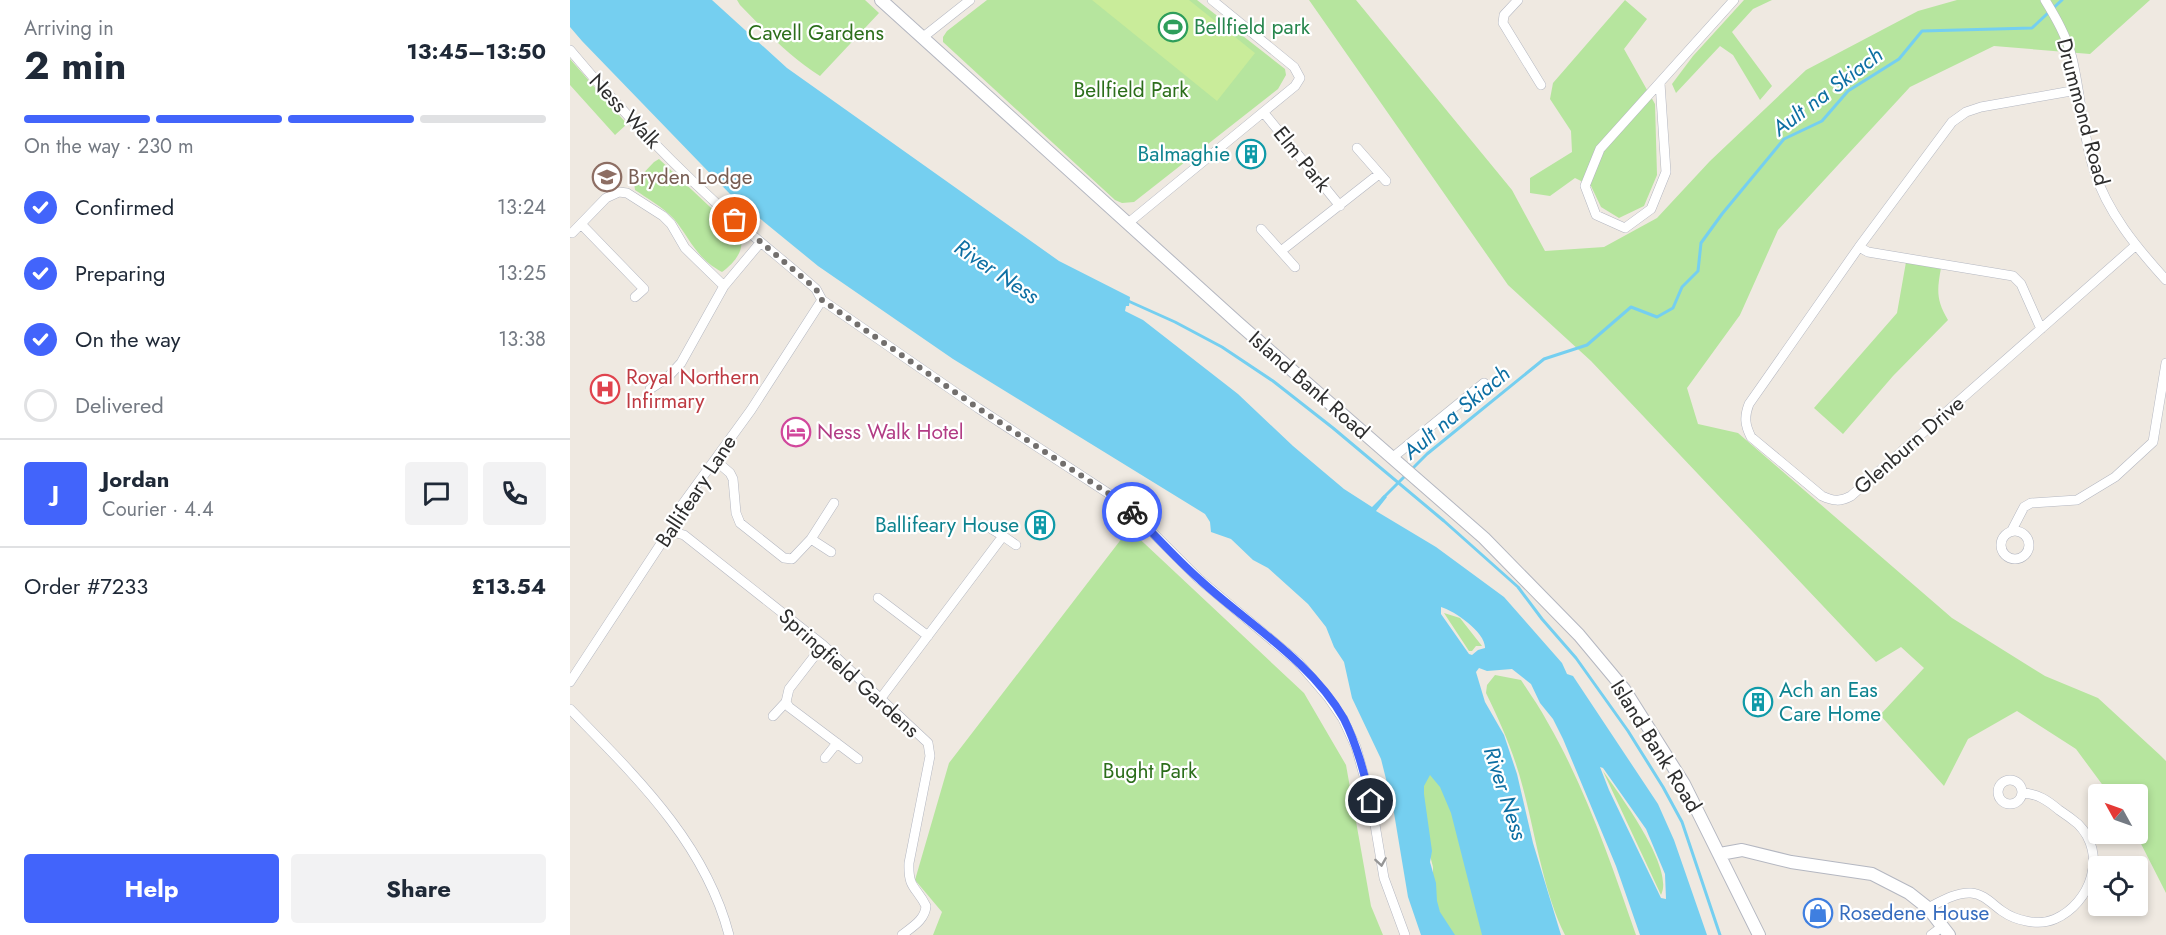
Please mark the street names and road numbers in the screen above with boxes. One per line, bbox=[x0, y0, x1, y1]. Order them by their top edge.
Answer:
street label: Drummond Road bbox=[2049, 35, 2117, 189]
street label: Ness Walk bbox=[582, 67, 668, 156]
street label: Elm Park bbox=[1266, 120, 1338, 199]
street label: Island Bank Road bbox=[1242, 324, 1376, 446]
street label: Glenburn Drive bbox=[1847, 389, 1971, 501]
street label: Ballifeary Lane bbox=[648, 429, 744, 553]
street label: Springfield Gardens bbox=[772, 602, 926, 744]
street label: Island Bank Road bbox=[1603, 674, 1709, 818]

